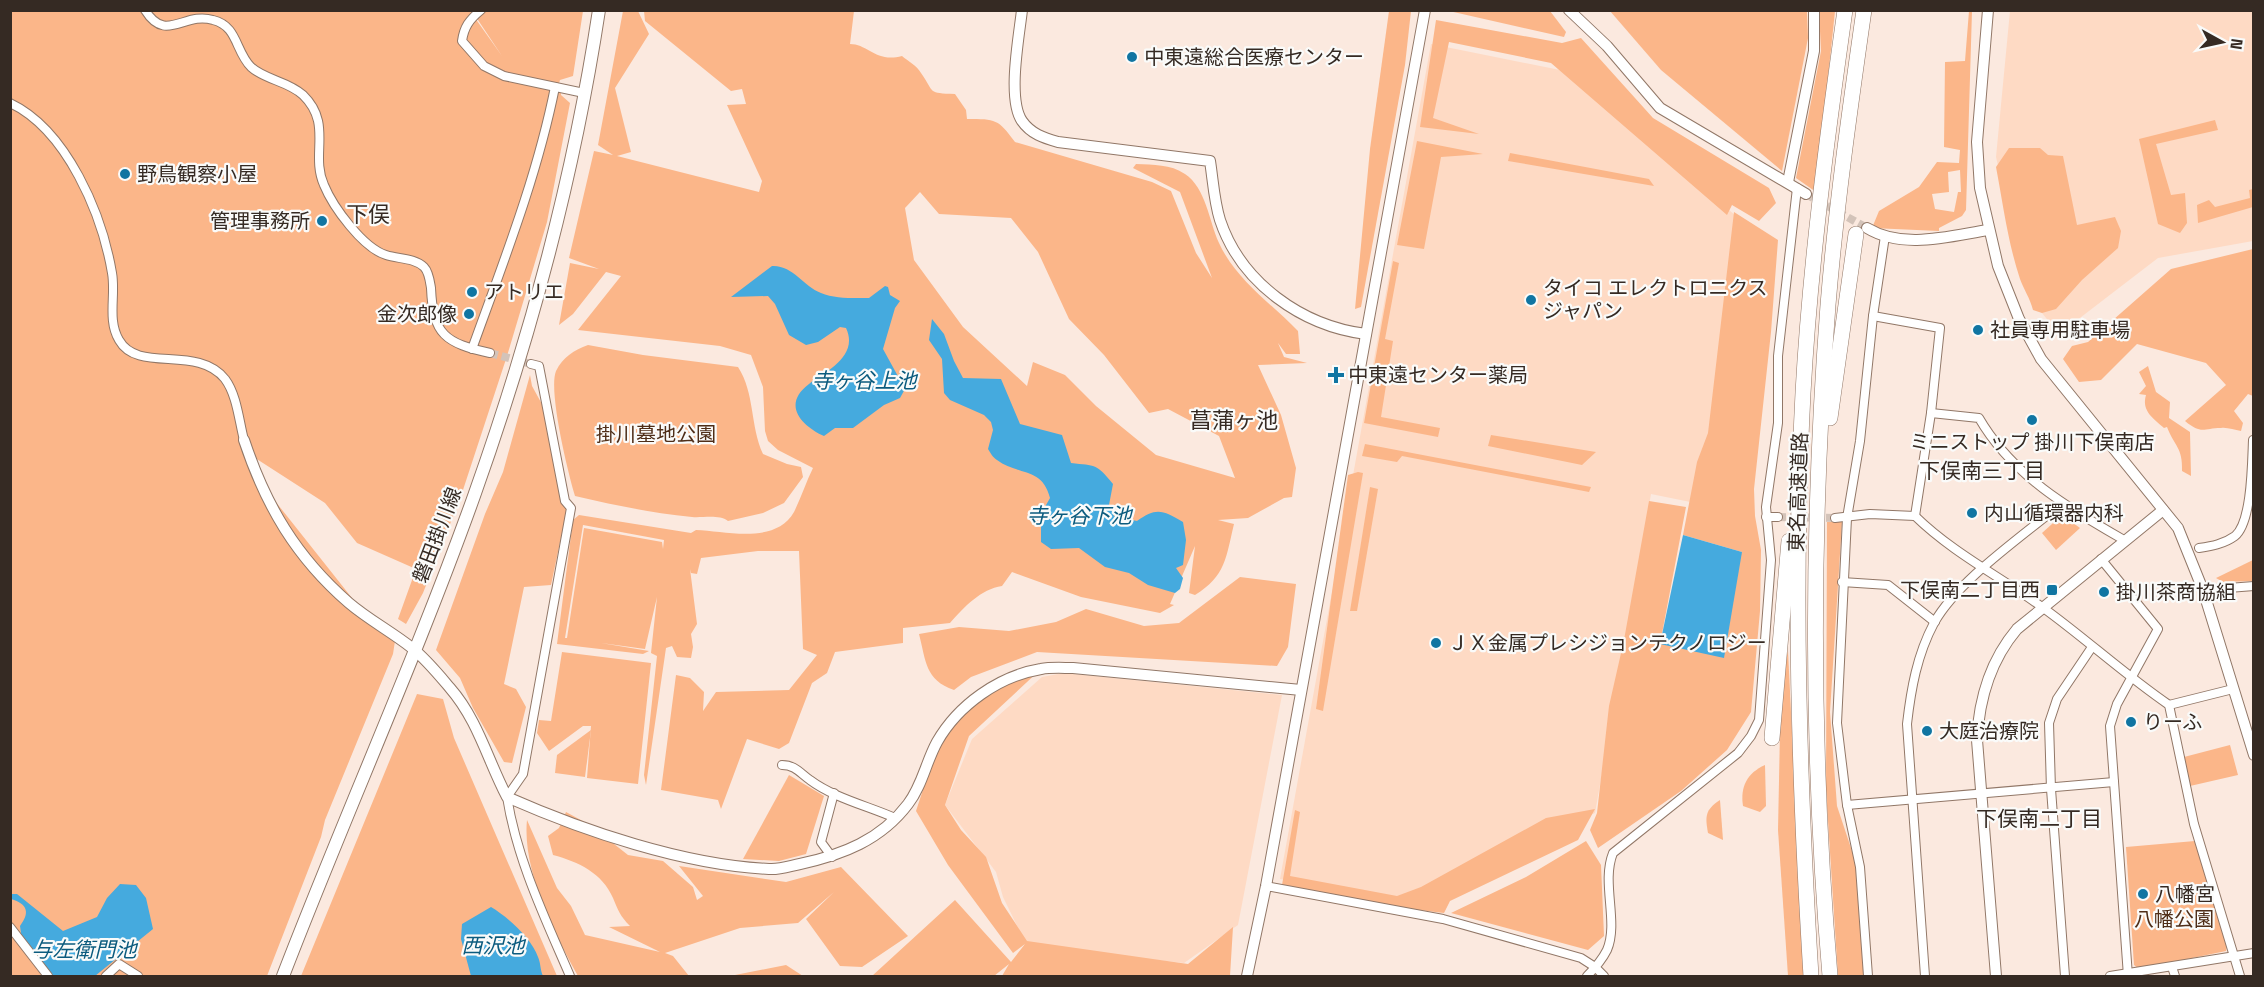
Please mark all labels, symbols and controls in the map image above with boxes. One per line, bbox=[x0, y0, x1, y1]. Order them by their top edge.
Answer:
north arrow bbox=[2192, 12, 2252, 72]
text: N bbox=[2225, 37, 2248, 51]
place label: 中東遠総合医療センター bbox=[1144, 44, 1364, 70]
marker: 中東遠総合医療センター bbox=[1125, 50, 1139, 64]
place label: 野鳥観察小屋 bbox=[137, 161, 257, 187]
marker: 野鳥観察小屋 bbox=[118, 167, 132, 181]
district label: 下俣 bbox=[346, 200, 390, 228]
place label: 管理事務所 bbox=[210, 208, 310, 234]
marker: 管理事務所 bbox=[315, 214, 329, 228]
place label: タイコ エレクトロニクス ジャパン bbox=[1543, 275, 1768, 324]
place label: アトリエ bbox=[484, 279, 564, 305]
marker: アトリエ bbox=[465, 285, 479, 299]
marker: タイコ エレクトロニクス ジャパン bbox=[1524, 293, 1538, 307]
place label: 金次郎像 bbox=[377, 301, 457, 327]
marker: 金次郎像 bbox=[462, 307, 476, 321]
place label: 社員専用駐車場 bbox=[1990, 317, 2130, 343]
marker: 社員専用駐車場 bbox=[1971, 323, 1985, 337]
place label: 中東遠センター薬局 bbox=[1348, 362, 1528, 388]
water label: 寺ヶ谷上池 bbox=[812, 367, 918, 394]
marker: 中東遠センター薬局 bbox=[1329, 368, 1343, 382]
district label: 菖蒲ヶ池 bbox=[1190, 406, 1278, 434]
marker: ミニストップ 掛川下俣南店 bbox=[2025, 413, 2039, 427]
park label: 掛川墓地公園 bbox=[596, 421, 716, 447]
place label: ミニストップ 掛川下俣南店 bbox=[1909, 429, 2155, 455]
street label: 東名高速道路 bbox=[1783, 432, 1813, 552]
district label: 下俣南三丁目 bbox=[1919, 457, 2045, 484]
street label: 磐田掛川線 bbox=[407, 484, 467, 586]
place label: 内山循環器内科 bbox=[1984, 500, 2124, 526]
water label: 寺ヶ谷下池 bbox=[1027, 502, 1133, 529]
marker: 内山循環器内科 bbox=[1965, 506, 1979, 520]
place label: 下俣南二丁目西 bbox=[1900, 577, 2040, 603]
place label: 掛川茶商協組 bbox=[2116, 579, 2236, 605]
marker: 下俣南二丁目西 bbox=[2045, 583, 2059, 597]
marker: 掛川茶商協組 bbox=[2097, 585, 2111, 599]
place label: ＪＸ金属プレシジョンテクノロジー bbox=[1448, 630, 1767, 656]
marker: ＪＸ金属プレシジョンテクノロジー bbox=[1429, 636, 1443, 650]
place label: りーふ bbox=[2143, 709, 2202, 735]
marker: りーふ bbox=[2124, 715, 2138, 729]
place label: 大庭治療院 bbox=[1939, 718, 2039, 744]
marker: 大庭治療院 bbox=[1920, 724, 1934, 738]
district label: 下俣南二丁目 bbox=[1976, 805, 2102, 832]
place label: 八幡宮 bbox=[2155, 881, 2215, 907]
marker: 八幡宮 bbox=[2136, 887, 2150, 901]
park label: 八幡公園 bbox=[2134, 906, 2214, 932]
water label: 西沢池 bbox=[462, 932, 526, 959]
water label: 与左衛門池 bbox=[32, 936, 138, 963]

